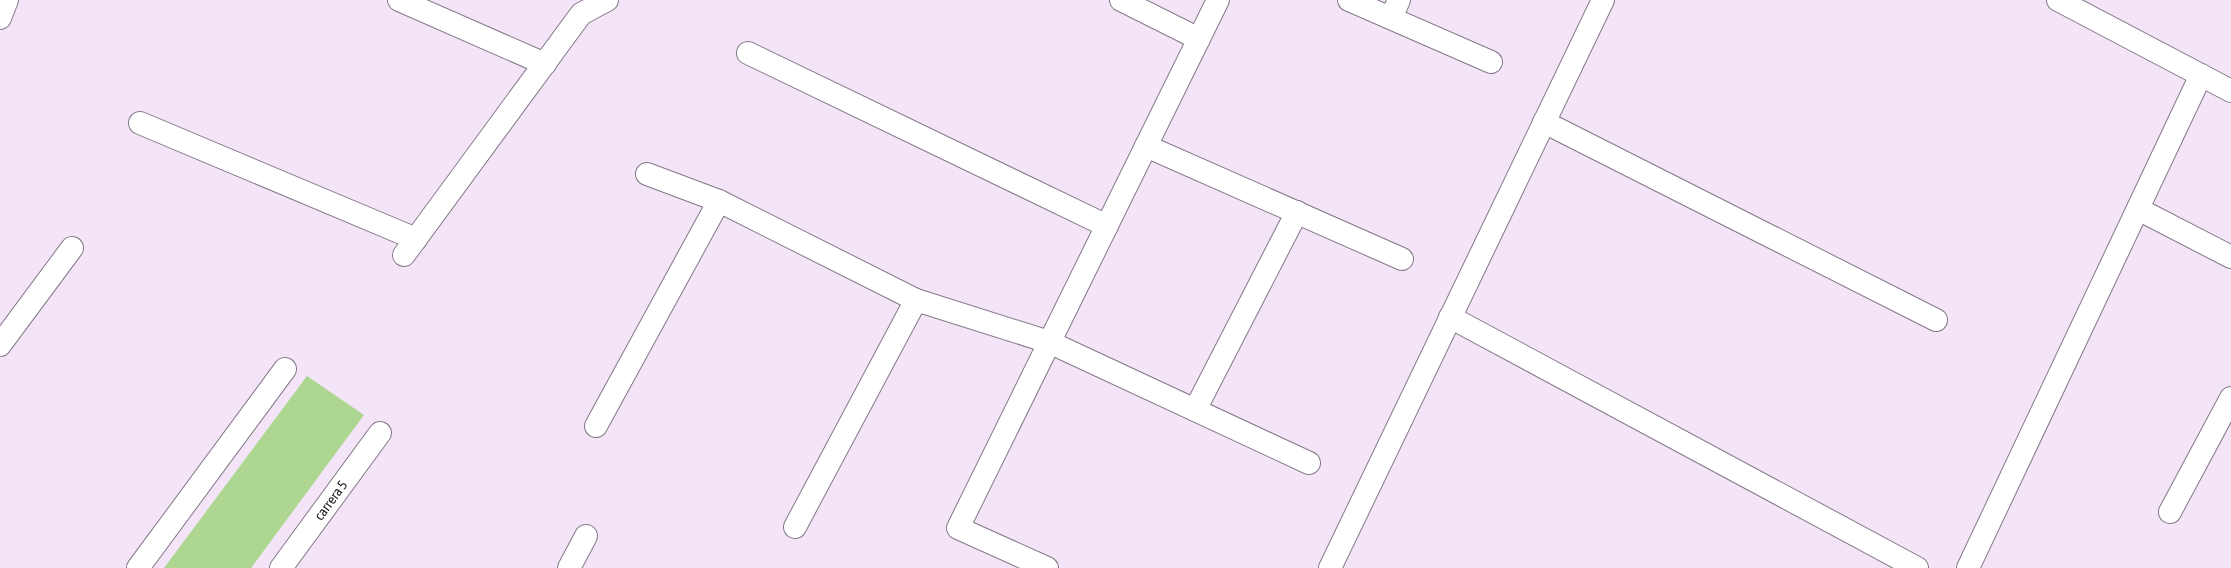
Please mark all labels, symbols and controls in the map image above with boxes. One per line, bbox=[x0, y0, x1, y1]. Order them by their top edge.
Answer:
street label: carrera 5 bbox=[311, 477, 351, 523]

